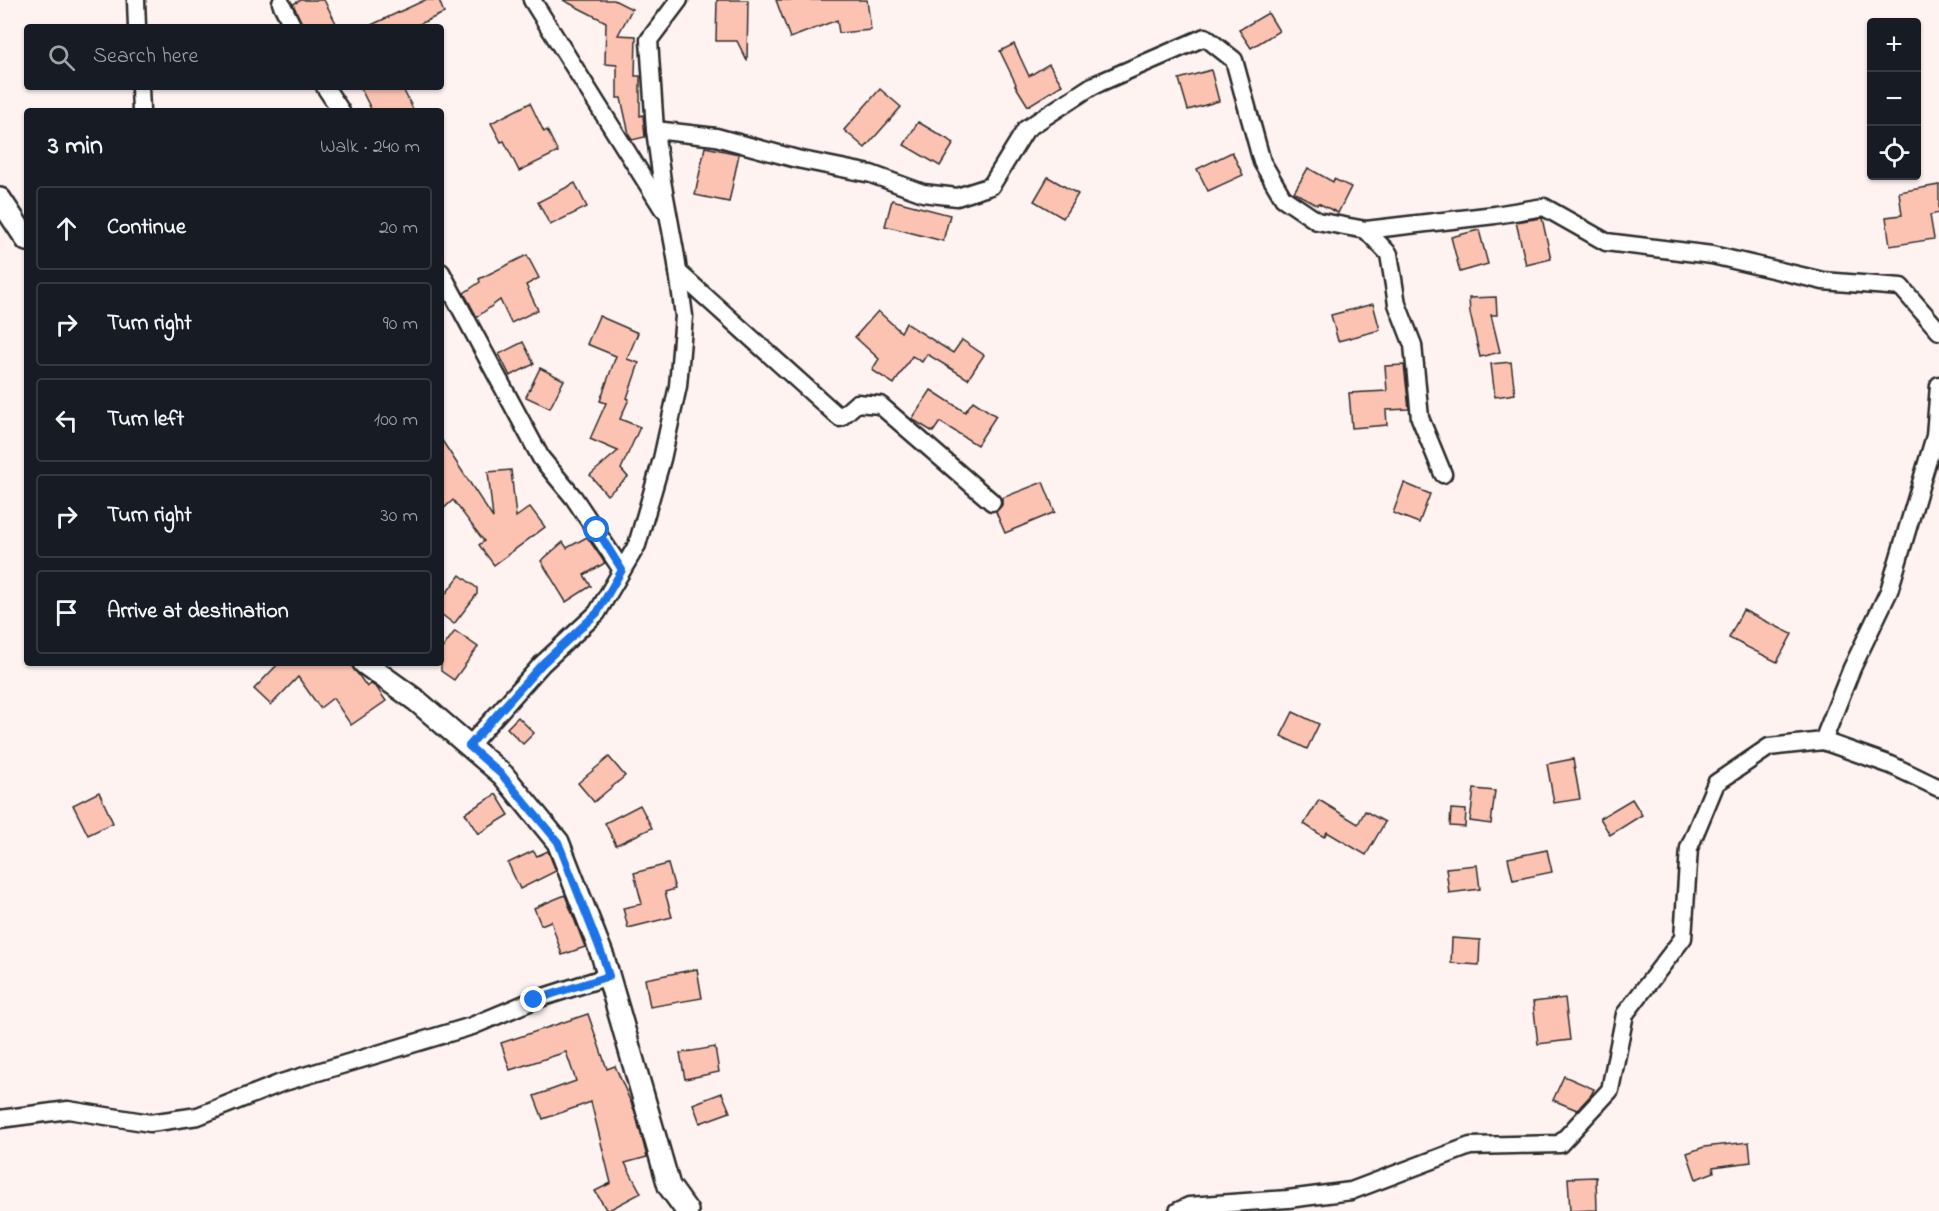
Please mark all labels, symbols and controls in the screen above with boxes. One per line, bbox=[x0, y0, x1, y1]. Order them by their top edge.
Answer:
map controls bbox=[1867, 18, 1921, 180]
button: + bbox=[1867, 18, 1921, 72]
search box bbox=[24, 24, 444, 90]
icon: search bbox=[45, 41, 78, 74]
text: Search here bbox=[93, 41, 198, 73]
button: − bbox=[1867, 72, 1921, 126]
button: locate bbox=[1867, 126, 1921, 180]
text: 3 min bbox=[48, 128, 103, 166]
text: Walk · 240 m bbox=[320, 133, 420, 162]
icon: ahead bbox=[50, 212, 83, 245]
text: Continue bbox=[107, 212, 186, 244]
text: 20 m bbox=[379, 214, 418, 243]
icon: right bbox=[50, 308, 83, 341]
text: Turn right bbox=[107, 308, 192, 340]
text: 90 m bbox=[383, 310, 418, 339]
icon: left bbox=[50, 404, 83, 437]
text: Turn left bbox=[107, 404, 184, 436]
text: 100 m bbox=[374, 406, 418, 435]
icon: right bbox=[50, 500, 83, 533]
text: Turn right bbox=[107, 500, 192, 532]
text: 30 m bbox=[381, 502, 418, 531]
route start bbox=[583, 516, 609, 542]
icon: arrive bbox=[50, 596, 83, 629]
text: Arrive at destination bbox=[107, 596, 289, 628]
route end bbox=[520, 986, 546, 1012]

